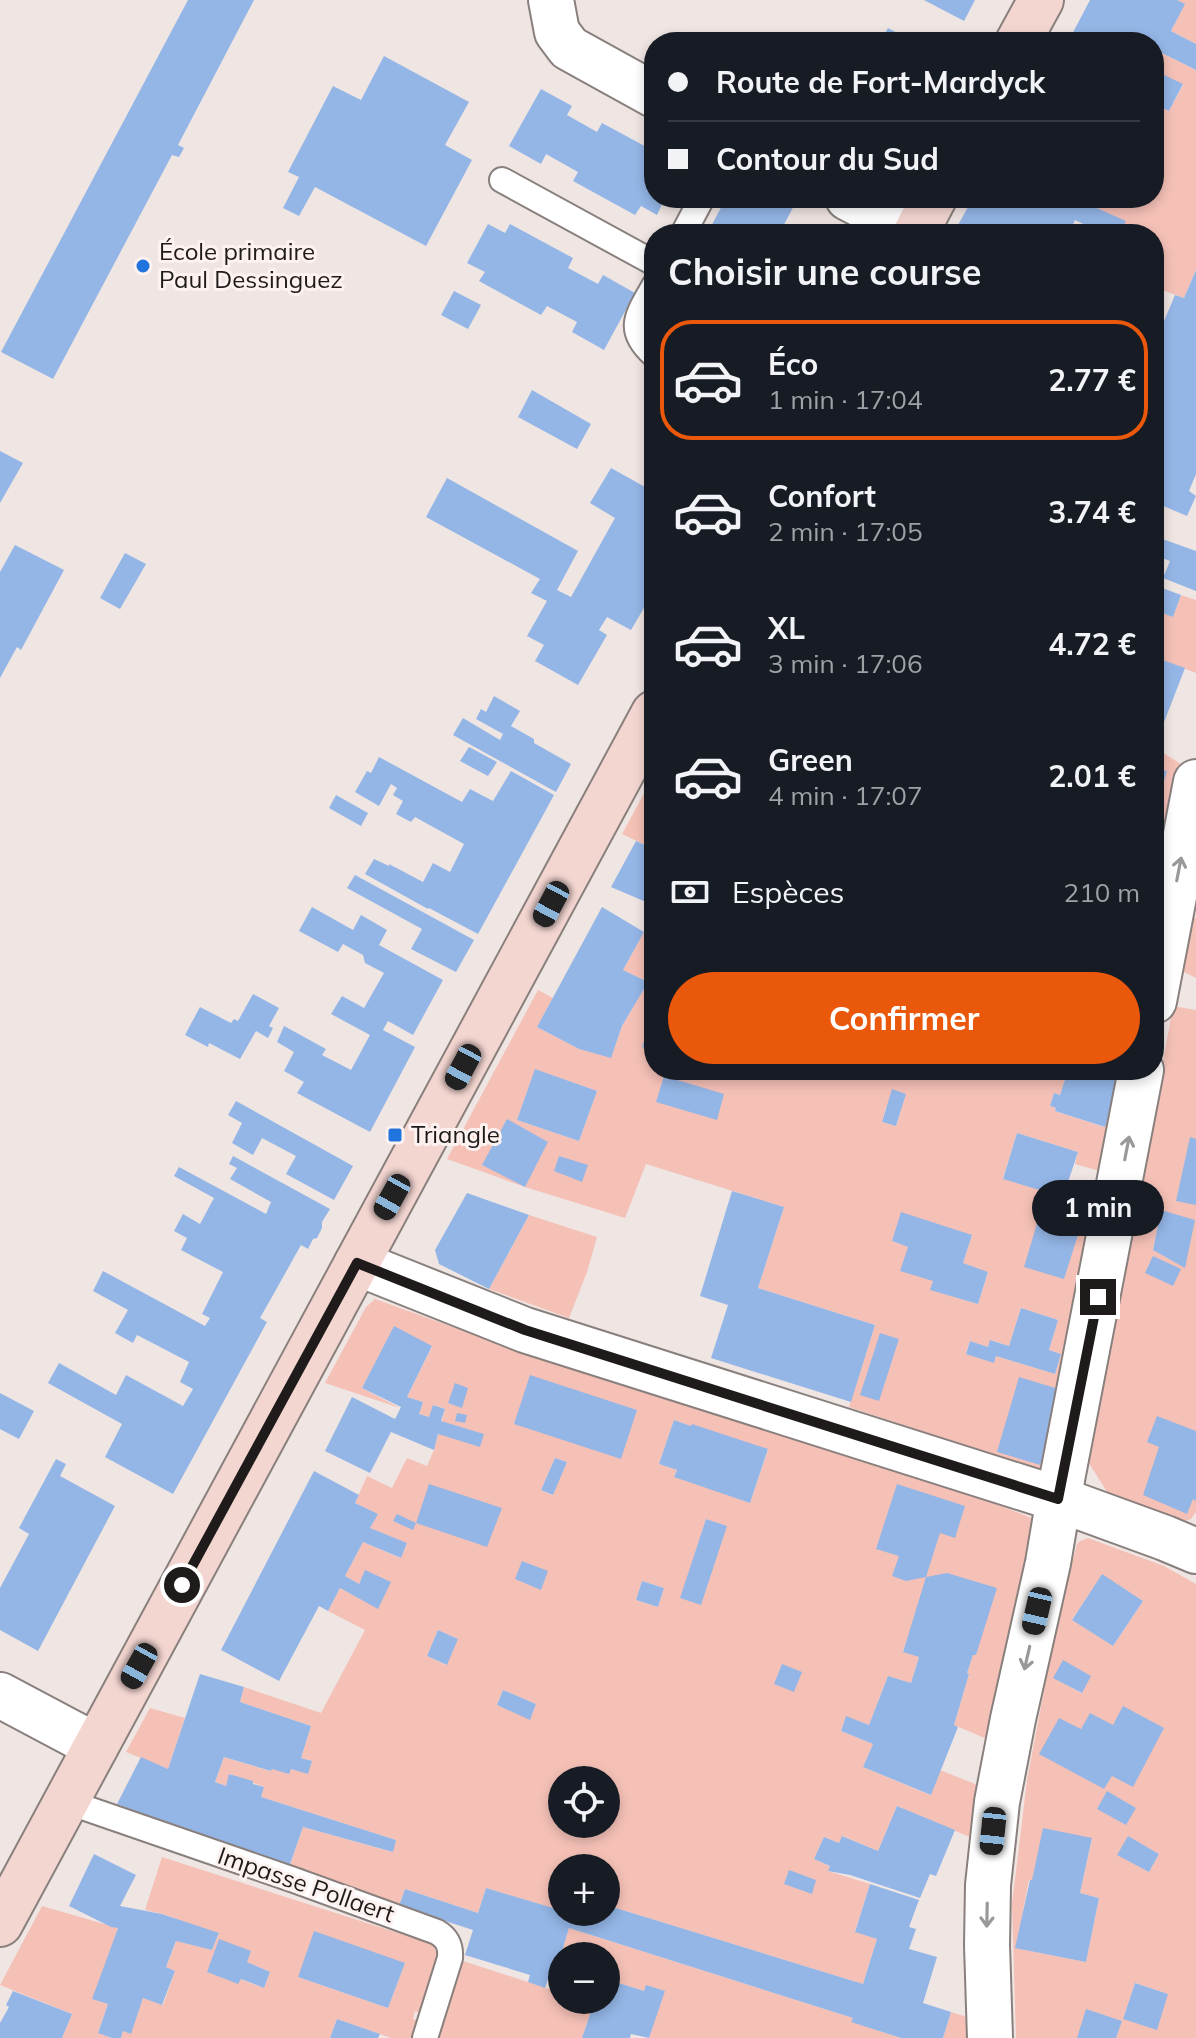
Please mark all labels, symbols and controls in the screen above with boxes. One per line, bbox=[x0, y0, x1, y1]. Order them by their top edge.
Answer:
text: Route de Fort-Mardyck bbox=[716, 63, 1045, 101]
text: Contour du Sud bbox=[716, 140, 939, 178]
place label: École primaire Paul Dessinguez bbox=[159, 236, 343, 294]
text: Choisir une course bbox=[668, 249, 982, 294]
marker: École primaire Paul Dessinguez bbox=[134, 257, 152, 275]
icon: car bbox=[672, 344, 744, 416]
text: Éco bbox=[768, 345, 818, 383]
text: 2.77 € bbox=[1048, 361, 1136, 399]
text: 1 min · 17:04 bbox=[768, 383, 923, 416]
icon: car bbox=[672, 476, 744, 548]
text: Confort bbox=[768, 477, 876, 515]
text: 3.74 € bbox=[1048, 493, 1136, 531]
text: 2 min · 17:05 bbox=[768, 515, 923, 548]
icon: car bbox=[672, 608, 744, 680]
text: XL bbox=[768, 609, 805, 647]
text: 4.72 € bbox=[1048, 625, 1136, 663]
text: 3 min · 17:06 bbox=[768, 647, 923, 680]
icon: car bbox=[672, 740, 744, 812]
text: Green bbox=[768, 741, 853, 779]
text: 2.01 € bbox=[1048, 757, 1136, 795]
text: 4 min · 17:07 bbox=[768, 779, 923, 812]
one-way arrow bbox=[1172, 857, 1187, 882]
icon: cash bbox=[668, 870, 712, 914]
text: Espèces bbox=[732, 873, 844, 911]
text: 210 m bbox=[1064, 876, 1140, 909]
car bbox=[529, 877, 573, 931]
button: Confirmer bbox=[668, 972, 1140, 1064]
car bbox=[441, 1040, 485, 1094]
place label: Triangle bbox=[411, 1119, 500, 1149]
marker: Triangle bbox=[386, 1126, 404, 1144]
one-way arrow bbox=[1120, 1136, 1135, 1161]
car bbox=[370, 1170, 414, 1224]
callout: 1 min bbox=[1032, 1181, 1164, 1237]
text: 1 min bbox=[1064, 1191, 1132, 1224]
route end bbox=[1080, 1279, 1116, 1315]
route start bbox=[164, 1567, 200, 1603]
car bbox=[1020, 1585, 1054, 1637]
car bbox=[117, 1639, 161, 1693]
one-way arrow bbox=[1018, 1645, 1033, 1671]
map controls bbox=[548, 1766, 620, 2014]
button: locate bbox=[548, 1766, 620, 1838]
car bbox=[979, 1806, 1007, 1856]
street label: Impasse Pollaert bbox=[214, 1840, 398, 1928]
button: + bbox=[548, 1854, 620, 1926]
one-way arrow bbox=[979, 1901, 995, 1928]
button: − bbox=[548, 1942, 620, 2014]

